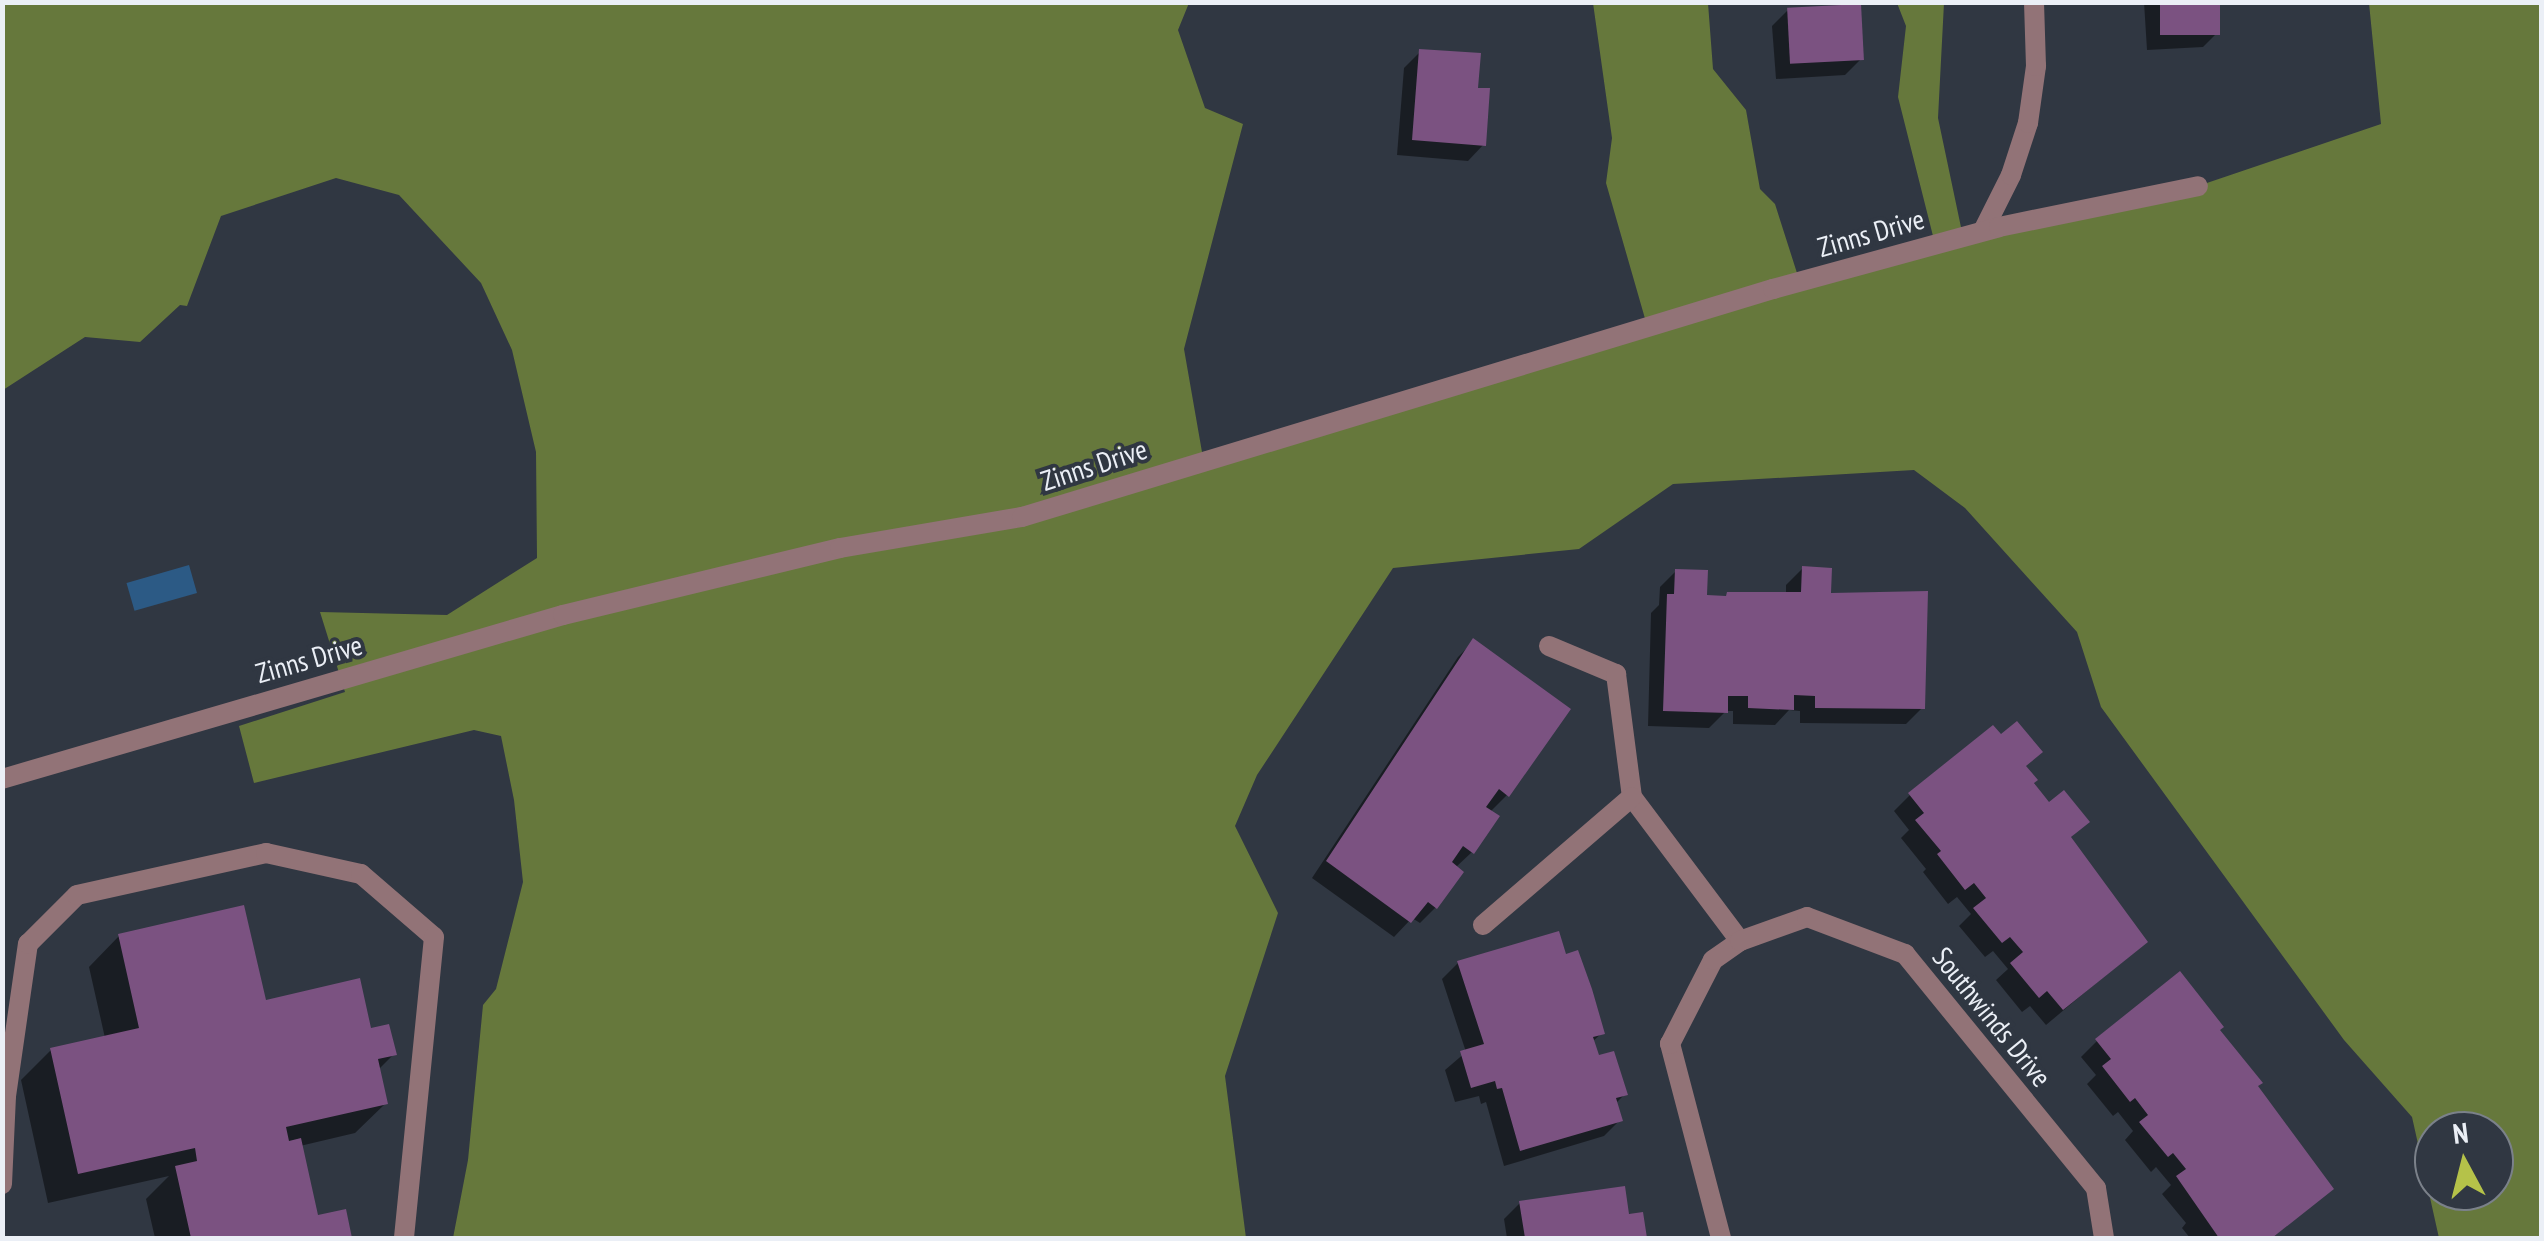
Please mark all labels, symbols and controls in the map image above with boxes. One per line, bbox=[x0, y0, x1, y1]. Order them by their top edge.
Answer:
street label: Zinns Drive bbox=[1814, 202, 1928, 264]
street label: Zinns Drive bbox=[1037, 432, 1151, 498]
street label: Zinns Drive bbox=[252, 628, 366, 690]
street label: Southwinds Drive bbox=[1926, 941, 2058, 1093]
north arrow bbox=[2414, 1111, 2514, 1211]
text: N bbox=[2451, 1113, 2470, 1152]

